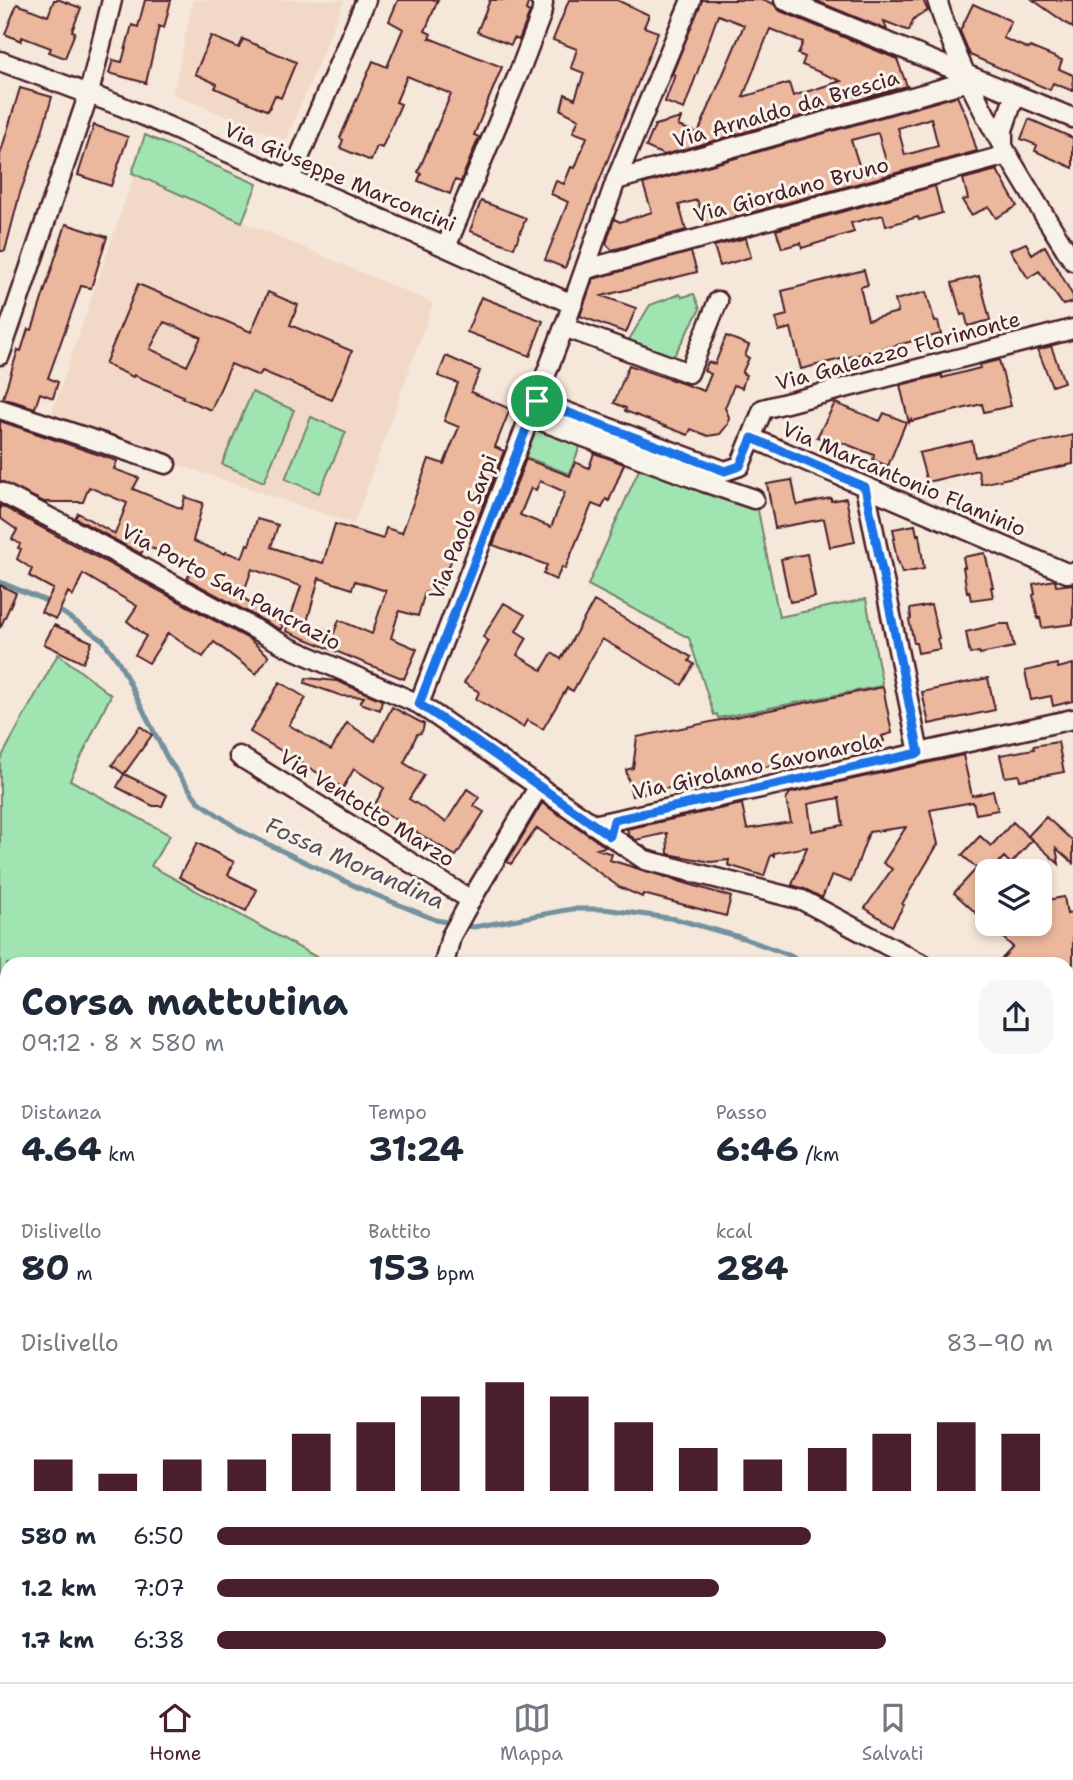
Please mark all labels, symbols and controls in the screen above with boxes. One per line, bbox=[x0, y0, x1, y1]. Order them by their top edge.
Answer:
street label: Via Arnaldo da Brescia bbox=[670, 63, 902, 155]
street label: Via Giuseppe Marconcini bbox=[220, 115, 460, 239]
street label: Via Giordano Bruno bbox=[690, 150, 892, 230]
street label: Via Galeazzo Florimonte bbox=[773, 305, 1023, 397]
pin bbox=[507, 371, 567, 431]
icon: arrive bbox=[518, 382, 556, 420]
street label: Via Marcantonio Flaminio bbox=[778, 415, 1030, 543]
street label: Via Paolo Sarpi bbox=[422, 450, 504, 604]
street label: Via Porto San Pancrazio bbox=[116, 517, 346, 657]
street label: Via Girolamo Savonarola bbox=[630, 726, 884, 806]
street label: Via Ventotto Marzo bbox=[274, 743, 460, 873]
water label: Fossa Morandina bbox=[261, 810, 449, 916]
map controls bbox=[975, 859, 1052, 936]
button: layers bbox=[975, 859, 1052, 936]
text: Corsa mattutina bbox=[21, 976, 348, 1027]
button: share bbox=[979, 980, 1053, 1054]
text: 09:12 · 8 × 580 m bbox=[21, 1028, 224, 1058]
text: Distanza bbox=[21, 1100, 101, 1125]
text: Tempo bbox=[368, 1100, 427, 1125]
text: Passo bbox=[716, 1100, 767, 1125]
text: 4.64 bbox=[21, 1125, 102, 1172]
text: 31:24 bbox=[368, 1125, 464, 1172]
text: 6:46 bbox=[716, 1125, 799, 1172]
text: km bbox=[102, 1142, 135, 1167]
text: /km bbox=[799, 1142, 839, 1167]
text: Dislivello bbox=[21, 1219, 102, 1244]
text: Battito bbox=[368, 1219, 431, 1244]
text: kcal bbox=[716, 1219, 753, 1244]
text: 80 bbox=[21, 1244, 70, 1291]
text: 153 bbox=[368, 1244, 430, 1291]
text: 284 bbox=[716, 1244, 789, 1291]
text: m bbox=[70, 1261, 93, 1286]
text: bpm bbox=[430, 1261, 475, 1286]
text: Dislivello bbox=[21, 1328, 119, 1358]
text: 83–90 m bbox=[946, 1328, 1053, 1358]
text: 580 m bbox=[21, 1521, 96, 1551]
text: 6:50 bbox=[133, 1521, 184, 1551]
text: 1.2 km bbox=[21, 1573, 97, 1603]
text: 7:07 bbox=[133, 1573, 185, 1603]
text: 1.7 km bbox=[21, 1625, 94, 1655]
text: 6:38 bbox=[133, 1625, 185, 1655]
tab: Home bbox=[149, 1699, 201, 1766]
tab: Mappa bbox=[500, 1699, 563, 1766]
tab: Salvati bbox=[862, 1699, 924, 1766]

